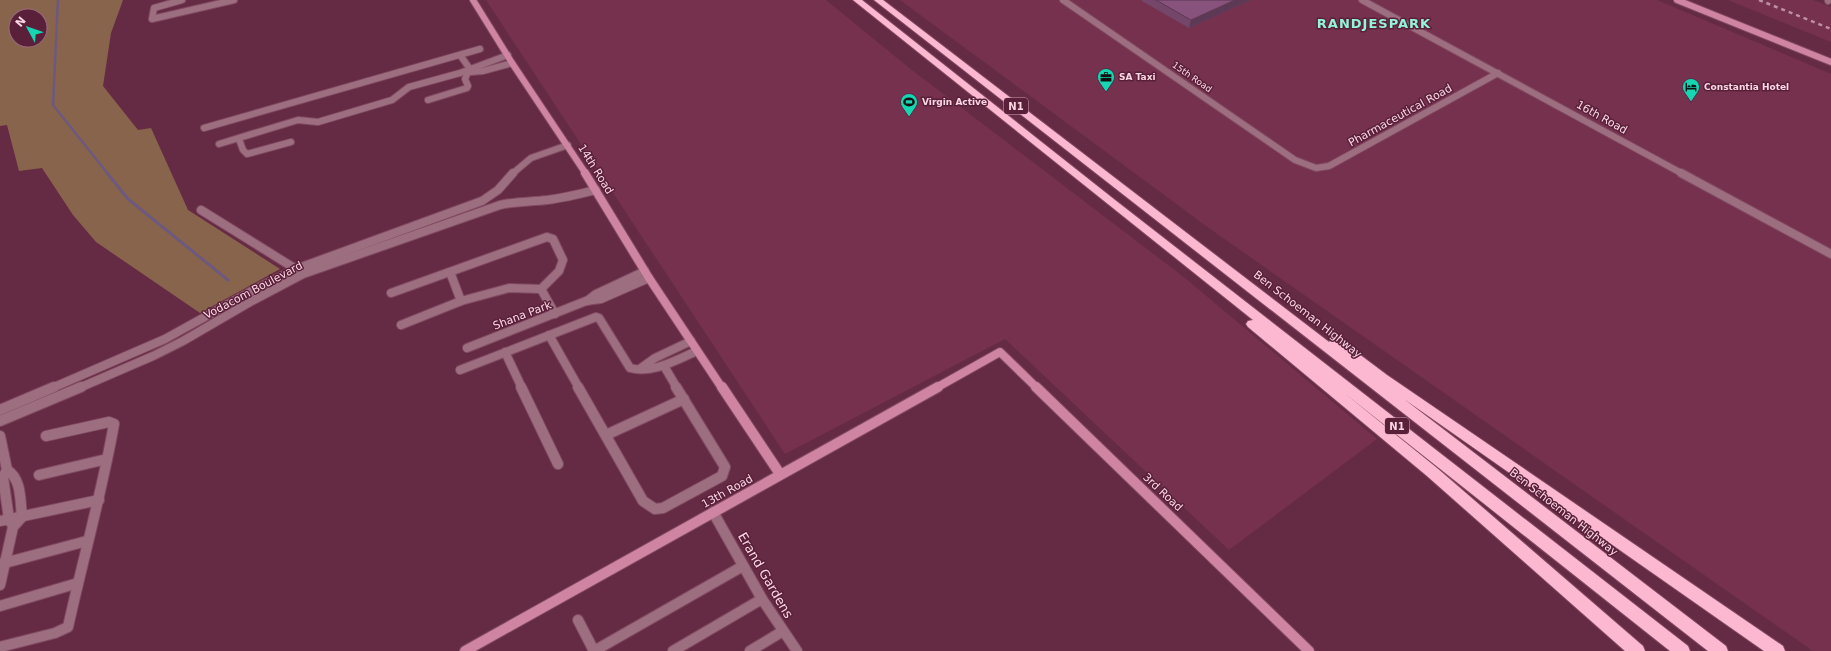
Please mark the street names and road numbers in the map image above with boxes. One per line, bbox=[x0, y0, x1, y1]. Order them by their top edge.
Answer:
street label: 15th Road bbox=[1170, 60, 1214, 94]
street label: Pharmaceutical Road bbox=[1346, 82, 1454, 149]
road number: N1 bbox=[1004, 98, 1028, 114]
street label: 16th Road bbox=[1574, 98, 1630, 137]
street label: 14th Road bbox=[575, 142, 616, 197]
street label: Vodacom Boulevard bbox=[202, 259, 305, 322]
street label: Ben Schoeman Highway bbox=[1251, 268, 1365, 361]
street label: Shana Park bbox=[491, 298, 554, 333]
road number: N1 bbox=[1385, 418, 1409, 434]
street label: Ben Schoeman Highway bbox=[1507, 466, 1621, 559]
street label: 3rd Road bbox=[1140, 471, 1185, 514]
street label: 13th Road bbox=[699, 472, 755, 511]
street label: Erand Gardens bbox=[735, 530, 796, 621]

